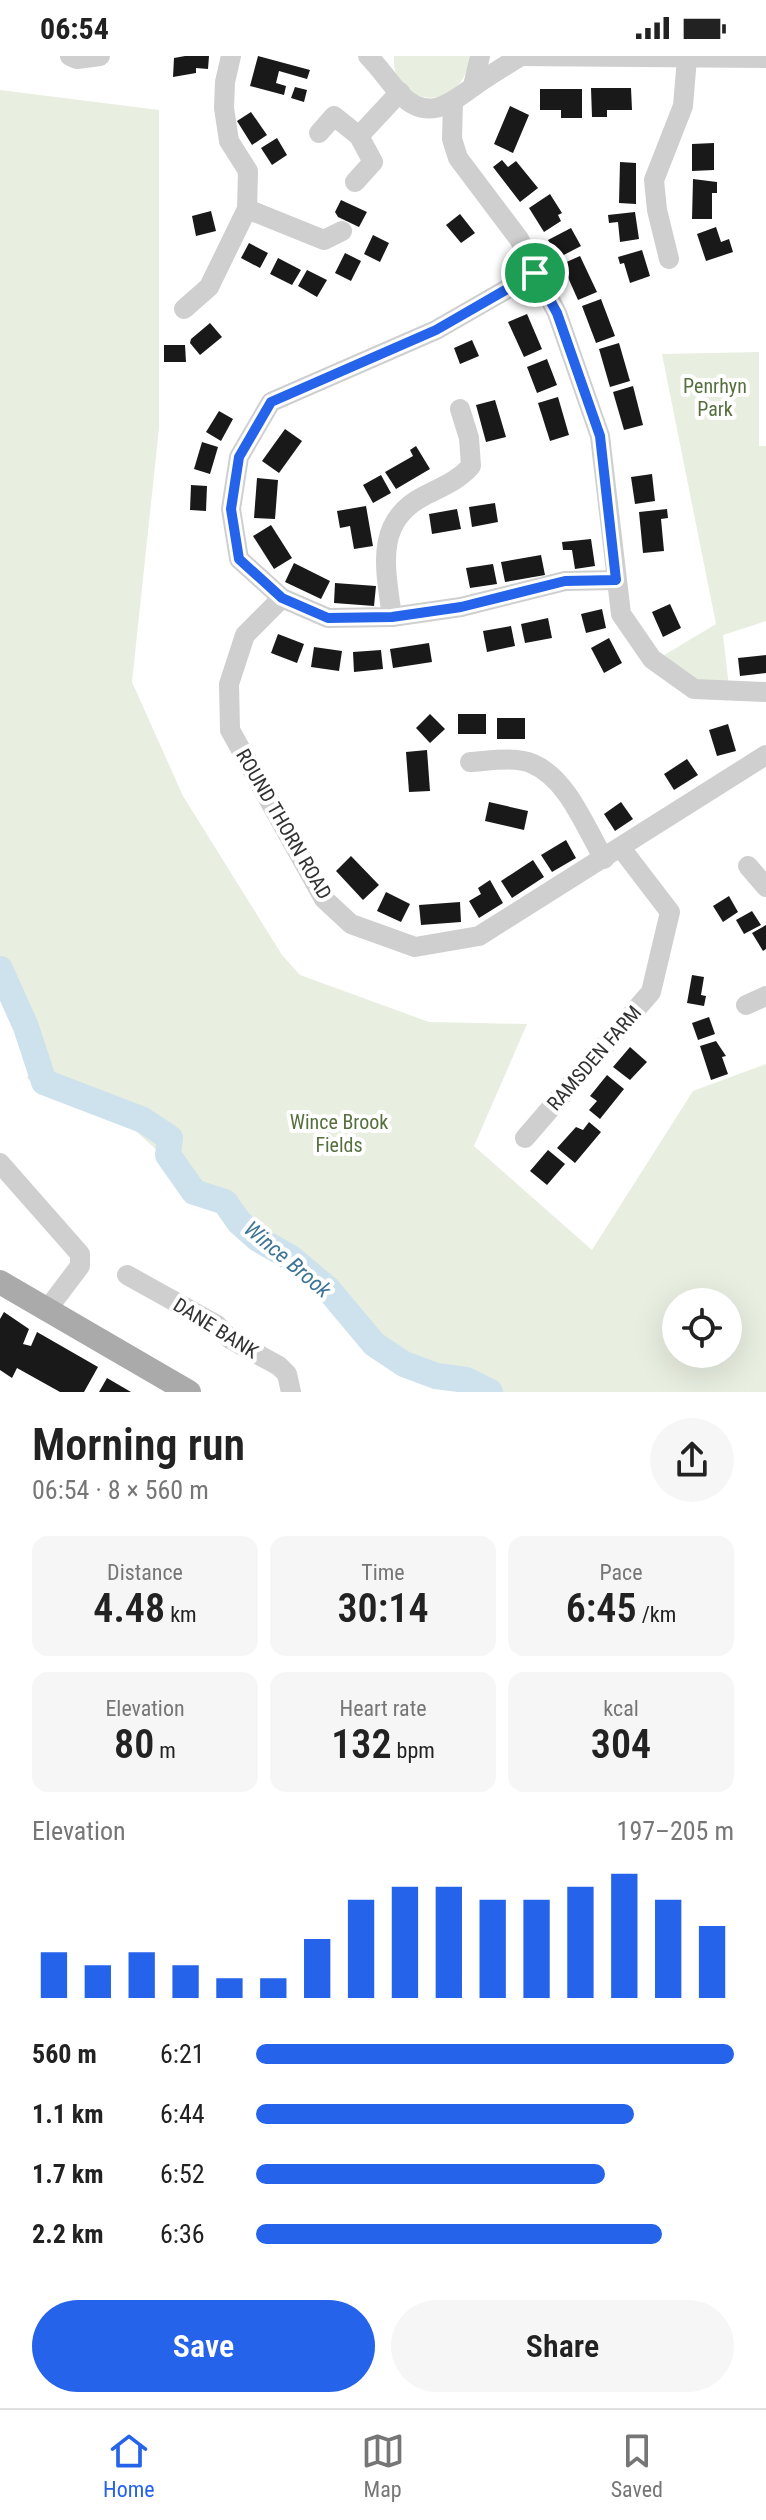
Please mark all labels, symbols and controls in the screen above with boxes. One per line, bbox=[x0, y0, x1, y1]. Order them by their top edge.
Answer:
text: 06:54 bbox=[40, 11, 109, 46]
pin bbox=[501, 239, 569, 307]
icon: arrive bbox=[513, 251, 557, 295]
park label: Penrhyn Park bbox=[683, 374, 747, 421]
street label: ROUND THORN ROAD bbox=[231, 745, 337, 903]
street label: RAMSDEN FARM bbox=[542, 1001, 646, 1115]
park label: Wince Brook Fields bbox=[290, 1110, 388, 1157]
water label: Wince Brook bbox=[239, 1216, 336, 1303]
map controls bbox=[662, 1288, 742, 1368]
button: locate bbox=[662, 1288, 742, 1368]
street label: DANE BANK bbox=[169, 1293, 263, 1364]
button: share bbox=[650, 1418, 734, 1502]
text: Morning run bbox=[32, 1419, 245, 1471]
text: 06:54 · 8 × 560 m bbox=[32, 1475, 209, 1505]
text: Distance bbox=[107, 1560, 183, 1585]
text: Time bbox=[361, 1560, 405, 1585]
text: Pace bbox=[599, 1560, 643, 1585]
text: 4.48 bbox=[93, 1585, 165, 1632]
text: 30:14 bbox=[337, 1585, 429, 1632]
text: 6:45 bbox=[566, 1585, 637, 1632]
text: km bbox=[165, 1602, 197, 1627]
text: /km bbox=[637, 1602, 676, 1627]
text: Elevation bbox=[105, 1696, 185, 1721]
text: Heart rate bbox=[340, 1696, 426, 1721]
text: kcal bbox=[603, 1696, 639, 1721]
text: 80 bbox=[114, 1721, 154, 1768]
text: 132 bbox=[331, 1721, 392, 1768]
text: 304 bbox=[591, 1721, 651, 1768]
text: m bbox=[154, 1738, 176, 1763]
text: bpm bbox=[392, 1738, 435, 1763]
text: Elevation bbox=[32, 1816, 126, 1846]
text: 197–205 m bbox=[617, 1816, 734, 1846]
text: 560 m bbox=[32, 2039, 97, 2069]
text: 6:21 bbox=[160, 2039, 205, 2069]
text: 1.1 km bbox=[32, 2099, 104, 2129]
text: 6:44 bbox=[160, 2099, 205, 2129]
text: 1.7 km bbox=[32, 2159, 104, 2189]
text: 6:52 bbox=[160, 2159, 205, 2189]
text: 2.2 km bbox=[32, 2219, 104, 2249]
text: 6:36 bbox=[160, 2219, 205, 2249]
button: Save bbox=[32, 2300, 375, 2392]
button: Share bbox=[391, 2300, 734, 2392]
tab: Home bbox=[103, 2429, 155, 2502]
tab: Map bbox=[361, 2429, 405, 2502]
tab: Saved bbox=[611, 2429, 663, 2502]

